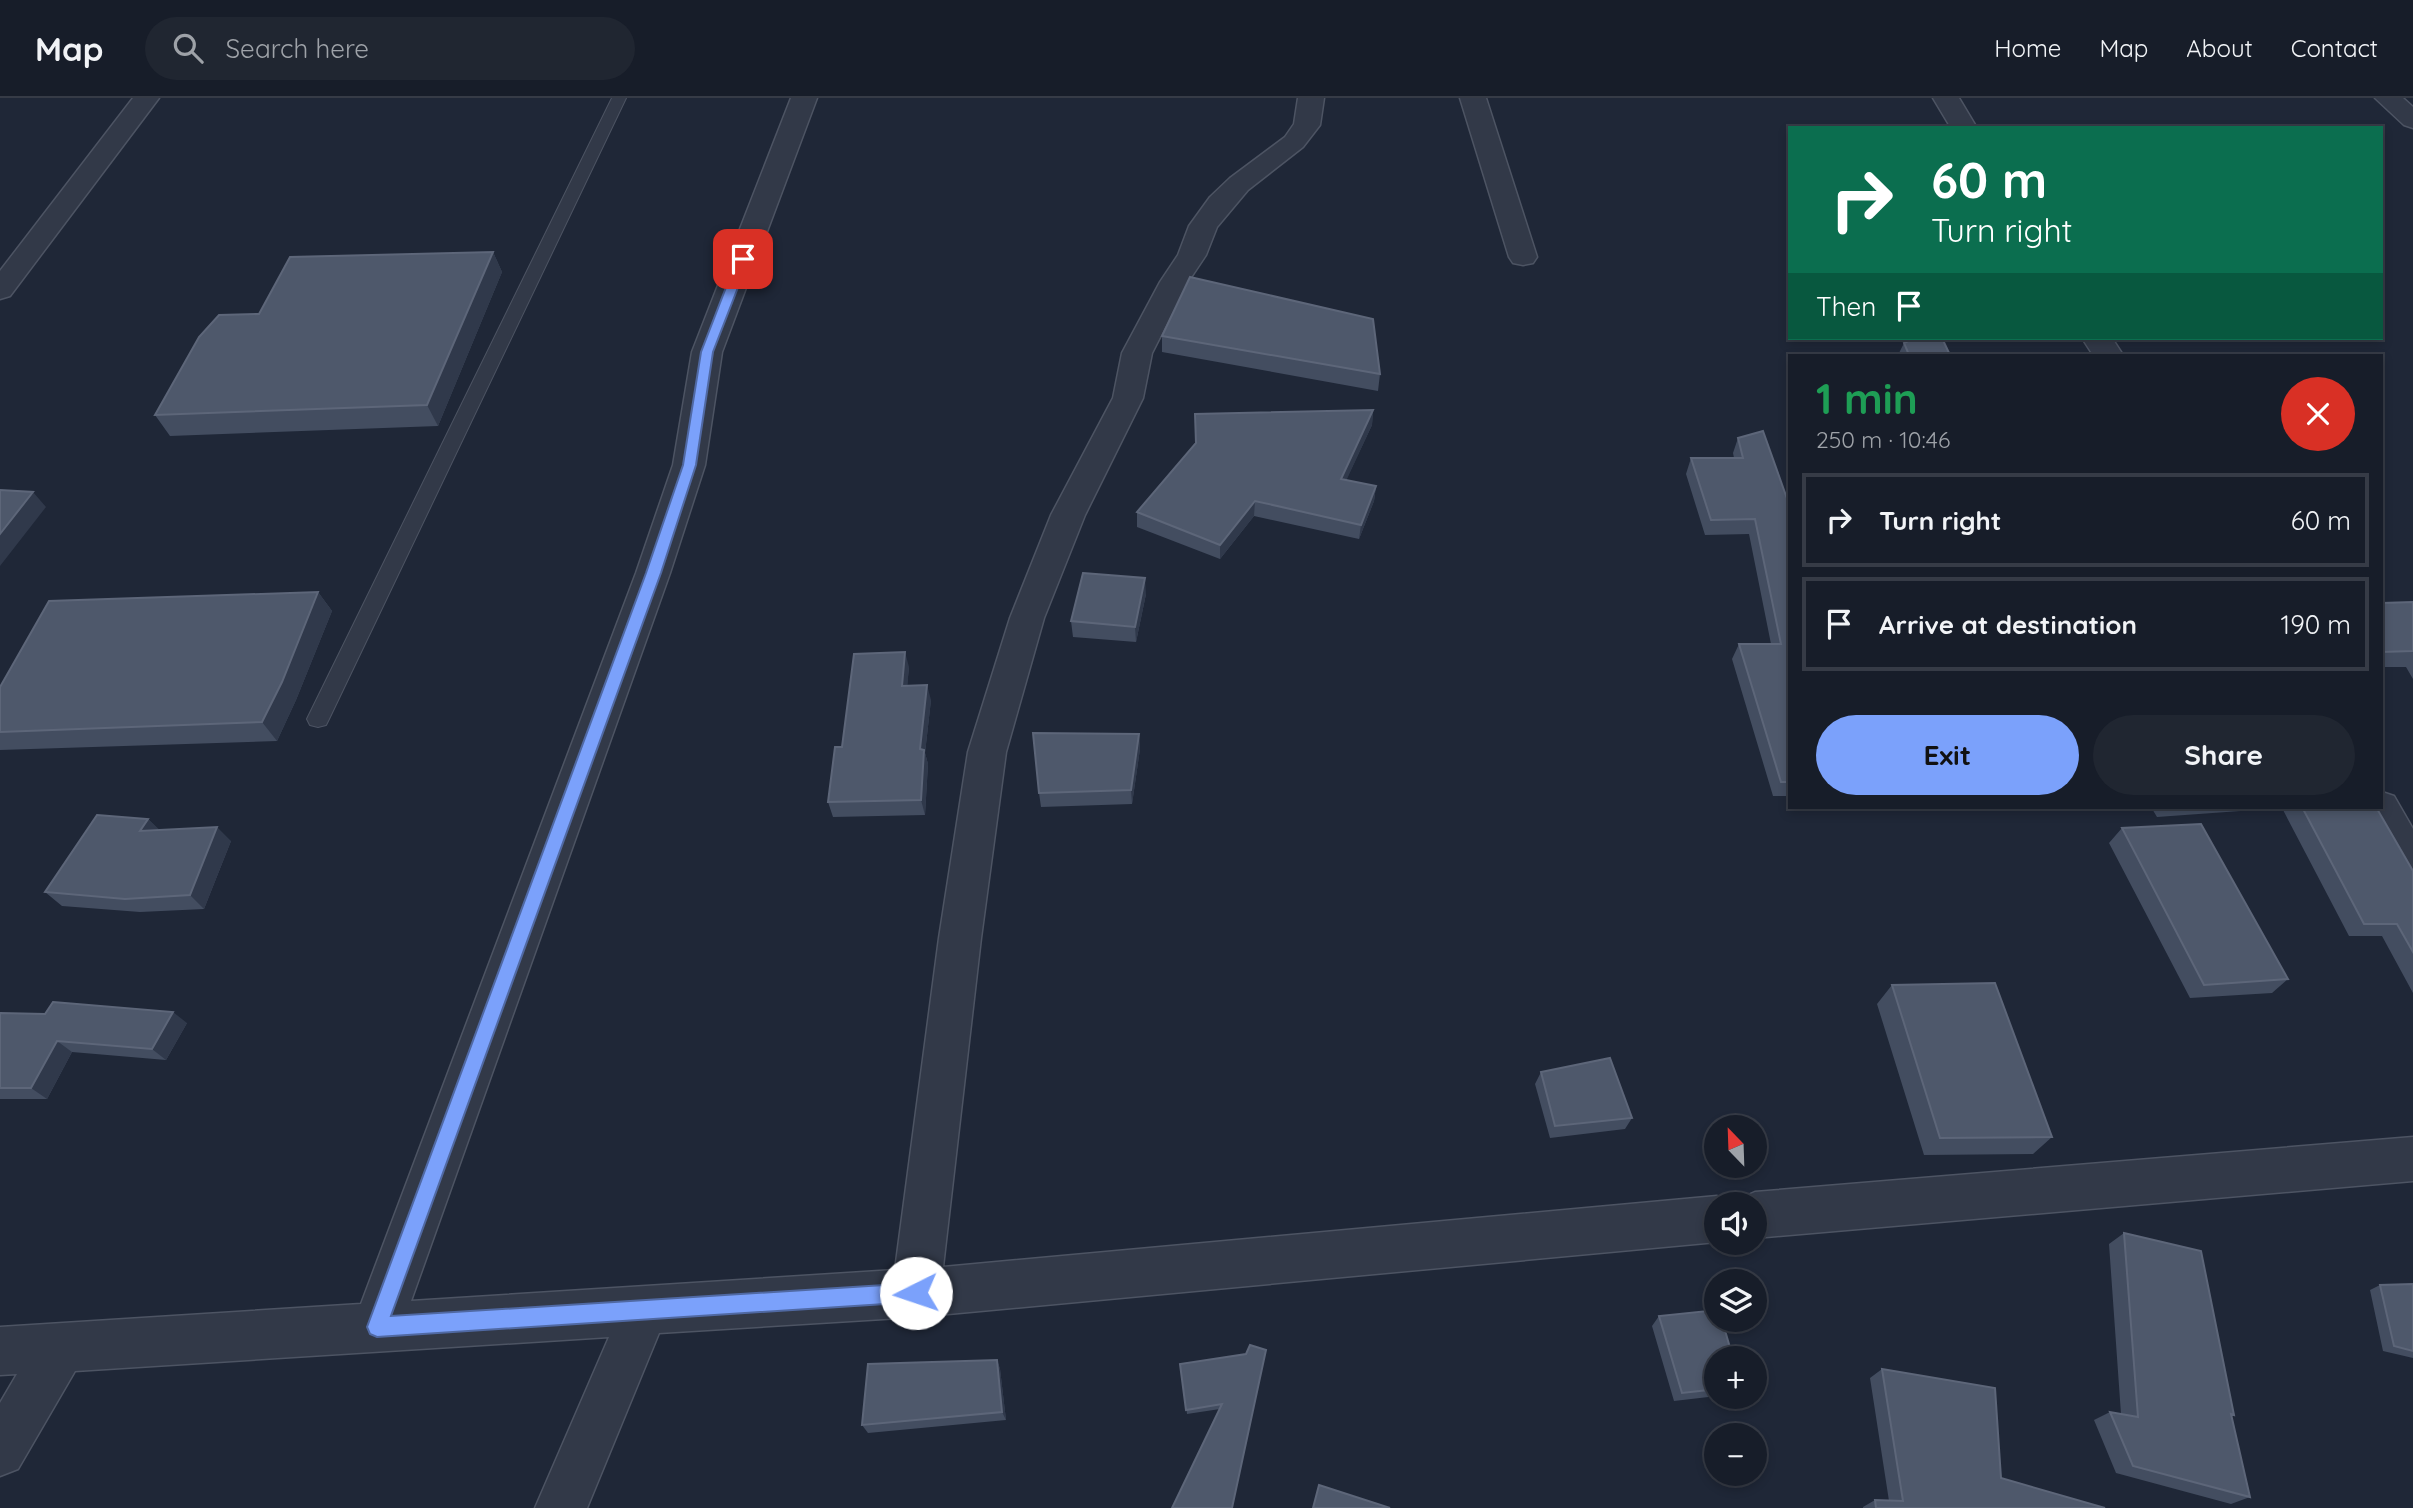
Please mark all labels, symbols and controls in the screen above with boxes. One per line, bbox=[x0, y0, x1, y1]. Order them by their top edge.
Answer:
search box bbox=[145, 17, 635, 80]
text: Map bbox=[35, 28, 103, 69]
icon: search bbox=[169, 29, 207, 67]
text: Search here bbox=[225, 32, 369, 65]
text: Home bbox=[1994, 33, 2061, 63]
text: Map bbox=[2099, 33, 2148, 63]
text: About bbox=[2186, 33, 2253, 63]
text: Contact bbox=[2291, 33, 2378, 63]
text: 60 m bbox=[1931, 149, 2047, 210]
icon: right bbox=[1816, 154, 1907, 245]
text: Turn right bbox=[1931, 210, 2072, 250]
pin bbox=[713, 229, 773, 289]
icon: arrive bbox=[724, 240, 762, 278]
icon: arrive bbox=[1890, 287, 1928, 325]
text: Then bbox=[1816, 290, 1876, 323]
text: 1 min bbox=[1816, 372, 1918, 425]
button: close bbox=[2281, 377, 2355, 451]
text: 250 m · 10:46 bbox=[1816, 425, 1950, 454]
icon: right bbox=[1820, 501, 1858, 539]
text: Turn right bbox=[1879, 504, 2001, 537]
text: 60 m bbox=[2291, 504, 2351, 537]
icon: arrive bbox=[1820, 605, 1858, 643]
text: Arrive at destination bbox=[1879, 608, 2137, 641]
text: 190 m bbox=[2281, 608, 2351, 641]
button: Exit bbox=[1816, 715, 2079, 795]
button: Share bbox=[2093, 715, 2355, 795]
north arrow bbox=[1704, 1115, 1768, 1178]
map controls bbox=[1704, 1115, 1767, 1486]
button: sound bbox=[1704, 1192, 1767, 1255]
position arrow bbox=[879, 1256, 953, 1330]
button: layers bbox=[1704, 1269, 1767, 1332]
button: + bbox=[1704, 1346, 1767, 1409]
button: − bbox=[1704, 1423, 1767, 1486]

